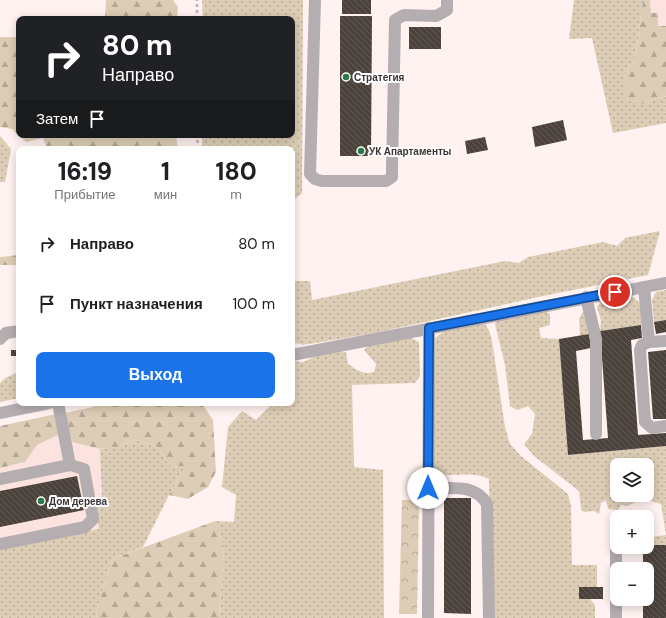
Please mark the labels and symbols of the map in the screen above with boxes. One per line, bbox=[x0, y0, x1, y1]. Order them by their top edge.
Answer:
place label: Стратегия bbox=[354, 71, 405, 84]
marker: Стратегия bbox=[341, 72, 351, 82]
place label: УК Апартаменты bbox=[369, 145, 451, 158]
marker: УК Апартаменты bbox=[356, 146, 366, 156]
pin bbox=[598, 275, 632, 309]
position arrow bbox=[407, 467, 449, 509]
place label: Дом дерева bbox=[49, 495, 108, 508]
marker: Дом дерева bbox=[36, 496, 46, 506]

